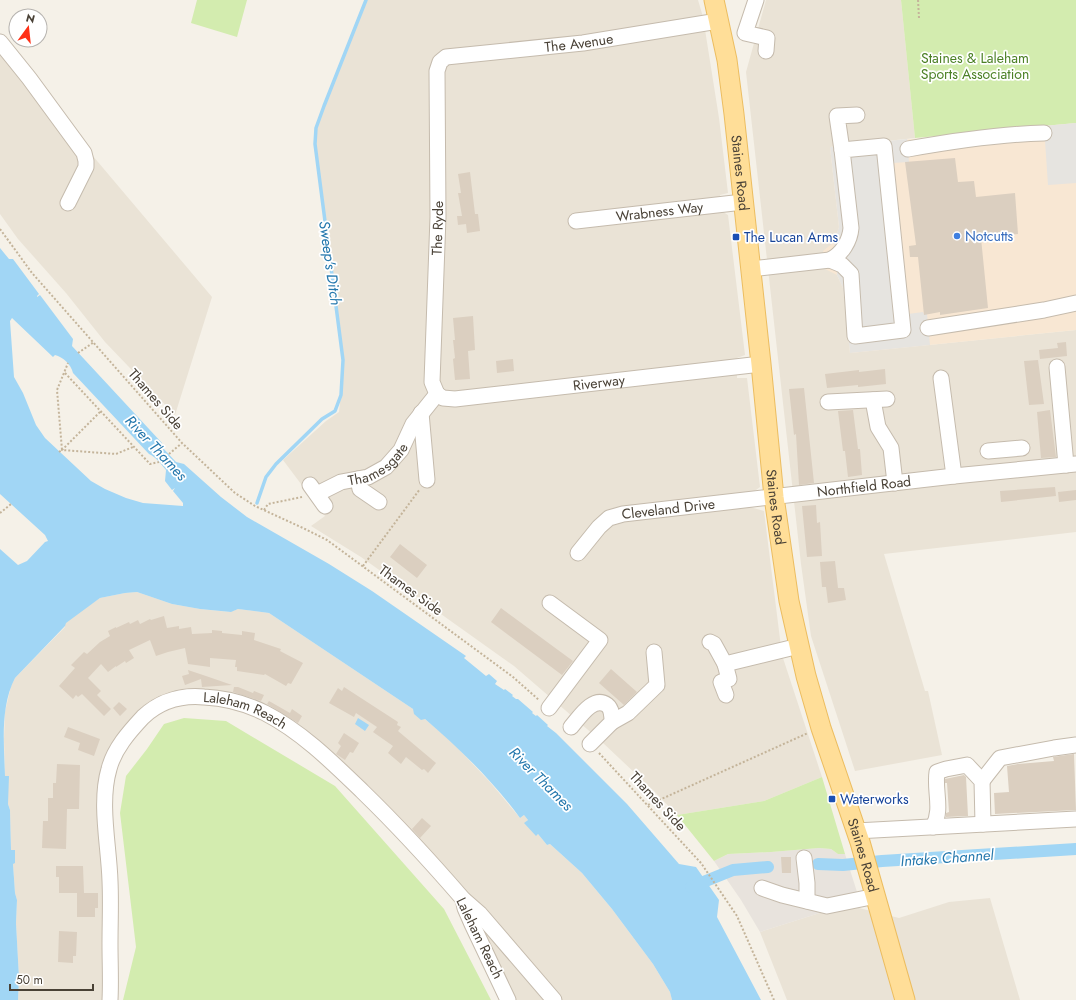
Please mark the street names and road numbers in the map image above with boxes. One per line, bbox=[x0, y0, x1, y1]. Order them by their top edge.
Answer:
street label: The Avenue bbox=[544, 28, 615, 57]
street label: Staines Road bbox=[726, 134, 754, 212]
street label: Wrabness Way bbox=[615, 197, 705, 226]
street label: The Ryde bbox=[427, 201, 448, 256]
street label: Thames Side bbox=[124, 364, 188, 434]
street label: Riverway bbox=[572, 370, 627, 395]
street label: Thamesgate bbox=[346, 440, 413, 491]
street label: Staines Road bbox=[761, 468, 791, 546]
street label: Northfield Road bbox=[816, 471, 912, 502]
street label: Cleveland Drive bbox=[621, 494, 716, 524]
street label: Thames Side bbox=[375, 560, 447, 620]
street label: Laleham Reach bbox=[203, 687, 291, 734]
street label: Thames Side bbox=[625, 767, 691, 835]
street label: Staines Road bbox=[843, 816, 884, 894]
street label: Laleham Reach bbox=[452, 894, 508, 982]

